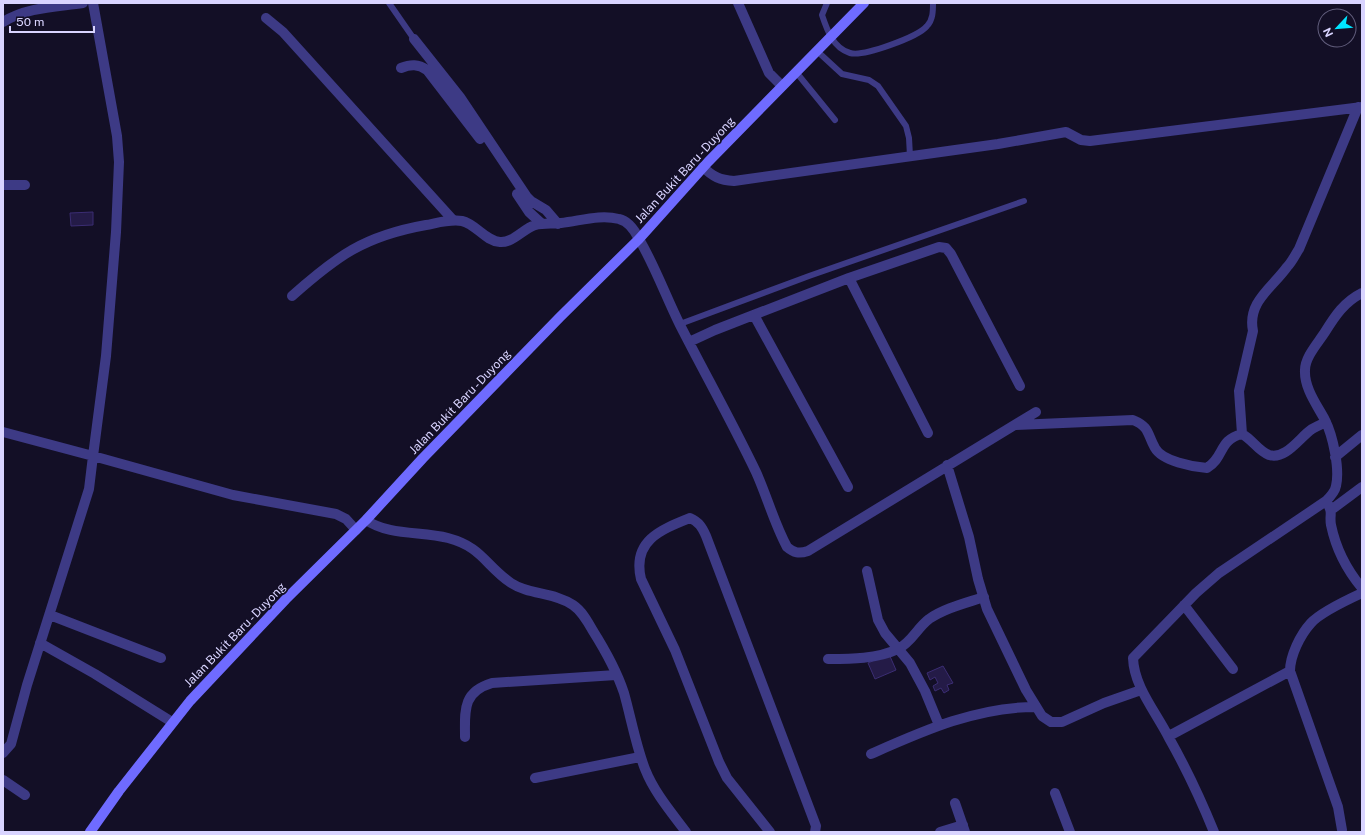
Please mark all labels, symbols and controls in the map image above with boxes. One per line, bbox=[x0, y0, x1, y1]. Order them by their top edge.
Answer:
scale bar bbox=[10, 8, 94, 34]
north arrow bbox=[1317, 8, 1357, 48]
text: 50 m bbox=[16, 15, 44, 29]
text: N bbox=[1321, 26, 1335, 39]
street label: Jalan Bukit Baru - Duyong bbox=[632, 114, 738, 226]
street label: Jalan Bukit Baru - Duyong bbox=[406, 347, 514, 457]
street label: Jalan Bukit Baru - Duyong bbox=[181, 580, 289, 690]

